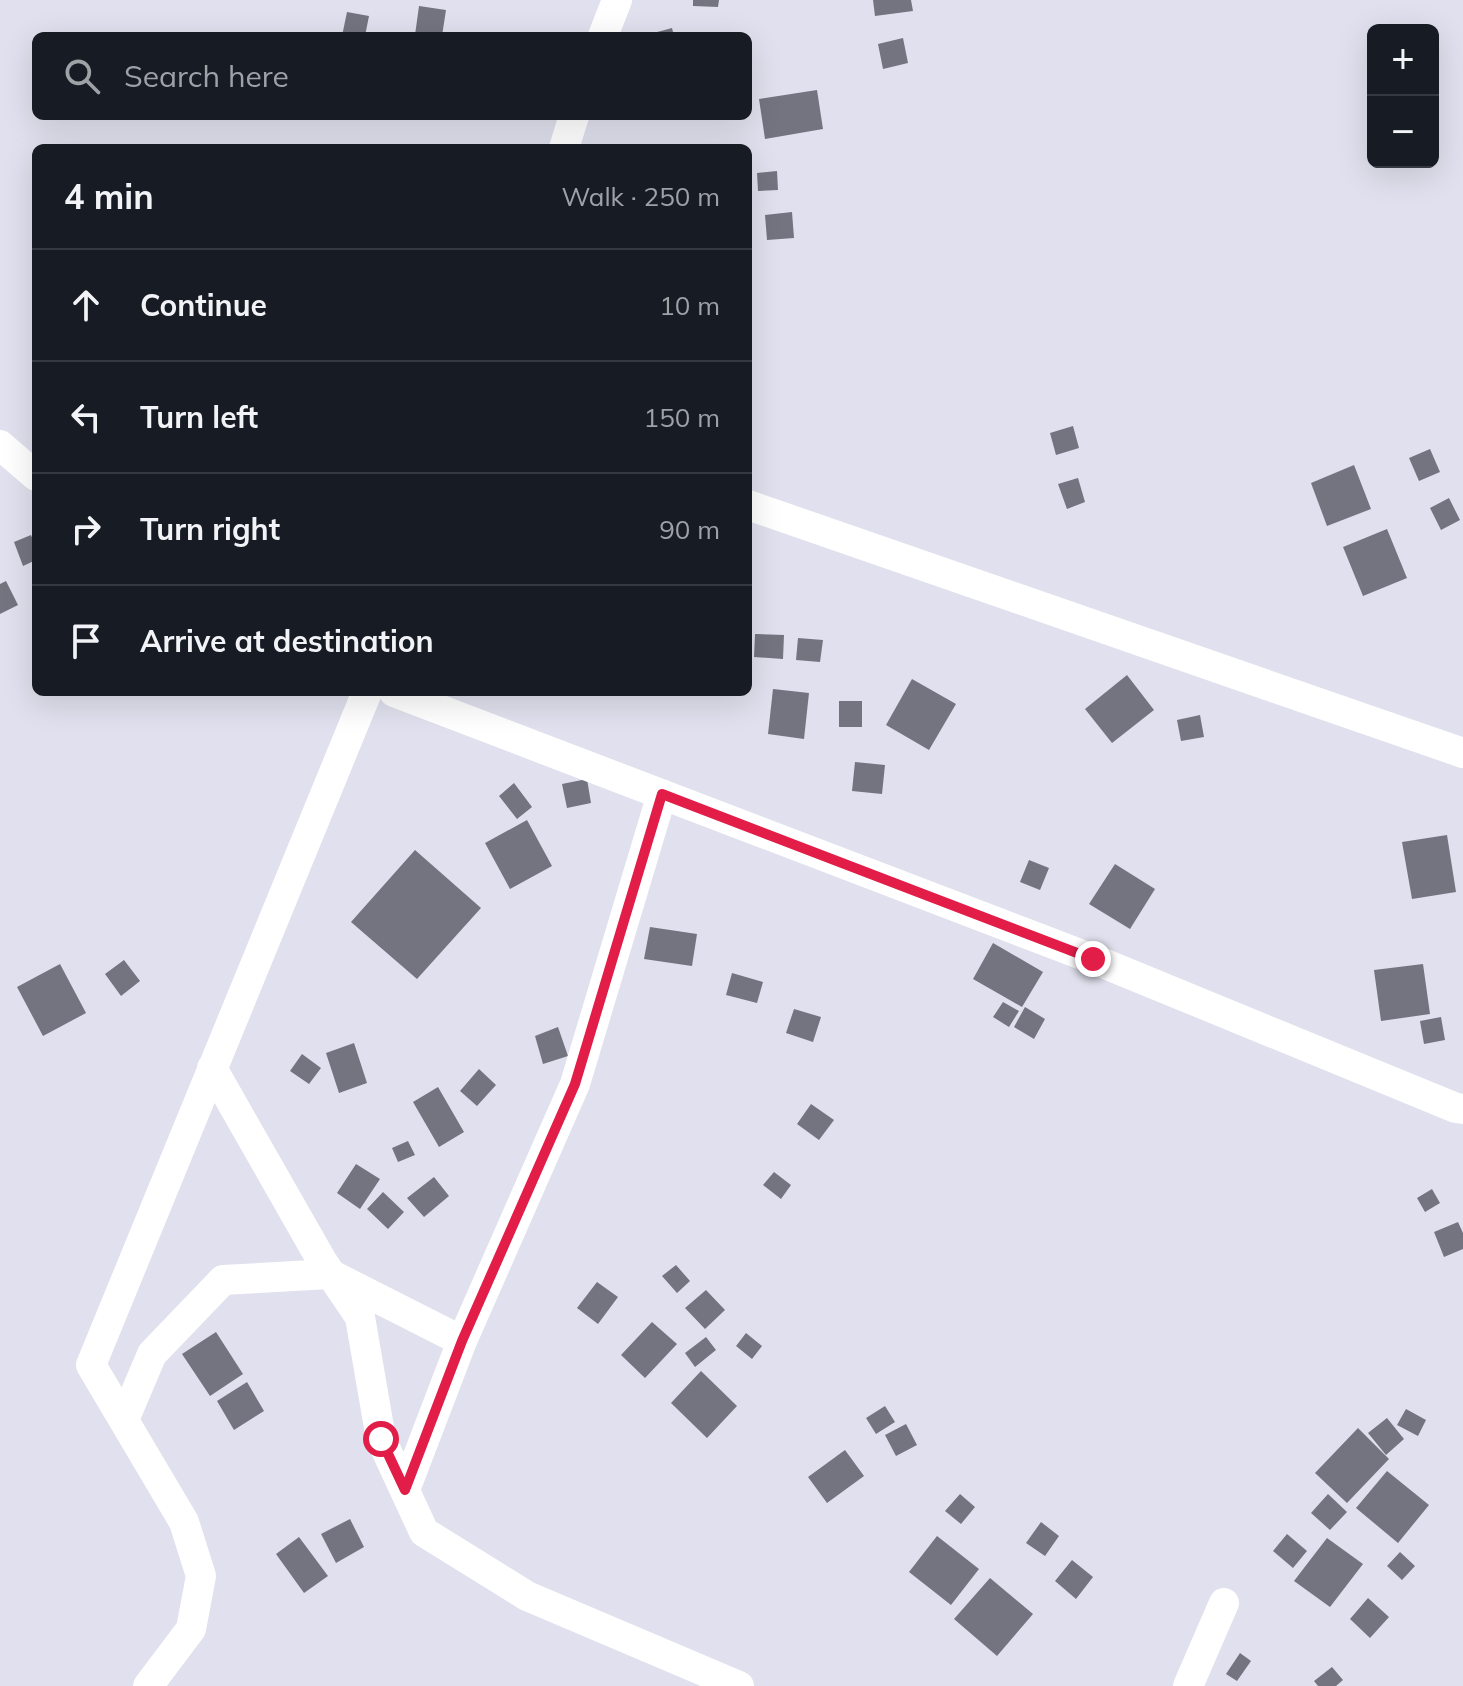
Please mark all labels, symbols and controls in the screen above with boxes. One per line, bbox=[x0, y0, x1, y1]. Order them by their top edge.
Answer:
map controls bbox=[1367, 24, 1439, 168]
button: + bbox=[1367, 24, 1439, 96]
search box bbox=[32, 32, 752, 120]
icon: search bbox=[60, 54, 104, 98]
text: Search here bbox=[124, 57, 289, 95]
button: − bbox=[1367, 96, 1439, 168]
text: 4 min bbox=[64, 175, 154, 218]
text: Walk · 250 m bbox=[561, 180, 720, 213]
icon: ahead bbox=[64, 283, 108, 327]
text: Continue bbox=[140, 286, 267, 324]
text: 10 m bbox=[659, 289, 720, 322]
icon: left bbox=[64, 395, 108, 439]
text: Turn left bbox=[140, 398, 258, 436]
text: 150 m bbox=[644, 401, 720, 434]
icon: right bbox=[64, 507, 108, 551]
text: Turn right bbox=[140, 510, 280, 548]
text: 90 m bbox=[659, 513, 720, 546]
icon: arrive bbox=[64, 619, 108, 663]
text: Arrive at destination bbox=[140, 622, 434, 660]
route end bbox=[1075, 941, 1111, 977]
route start bbox=[363, 1421, 399, 1457]

